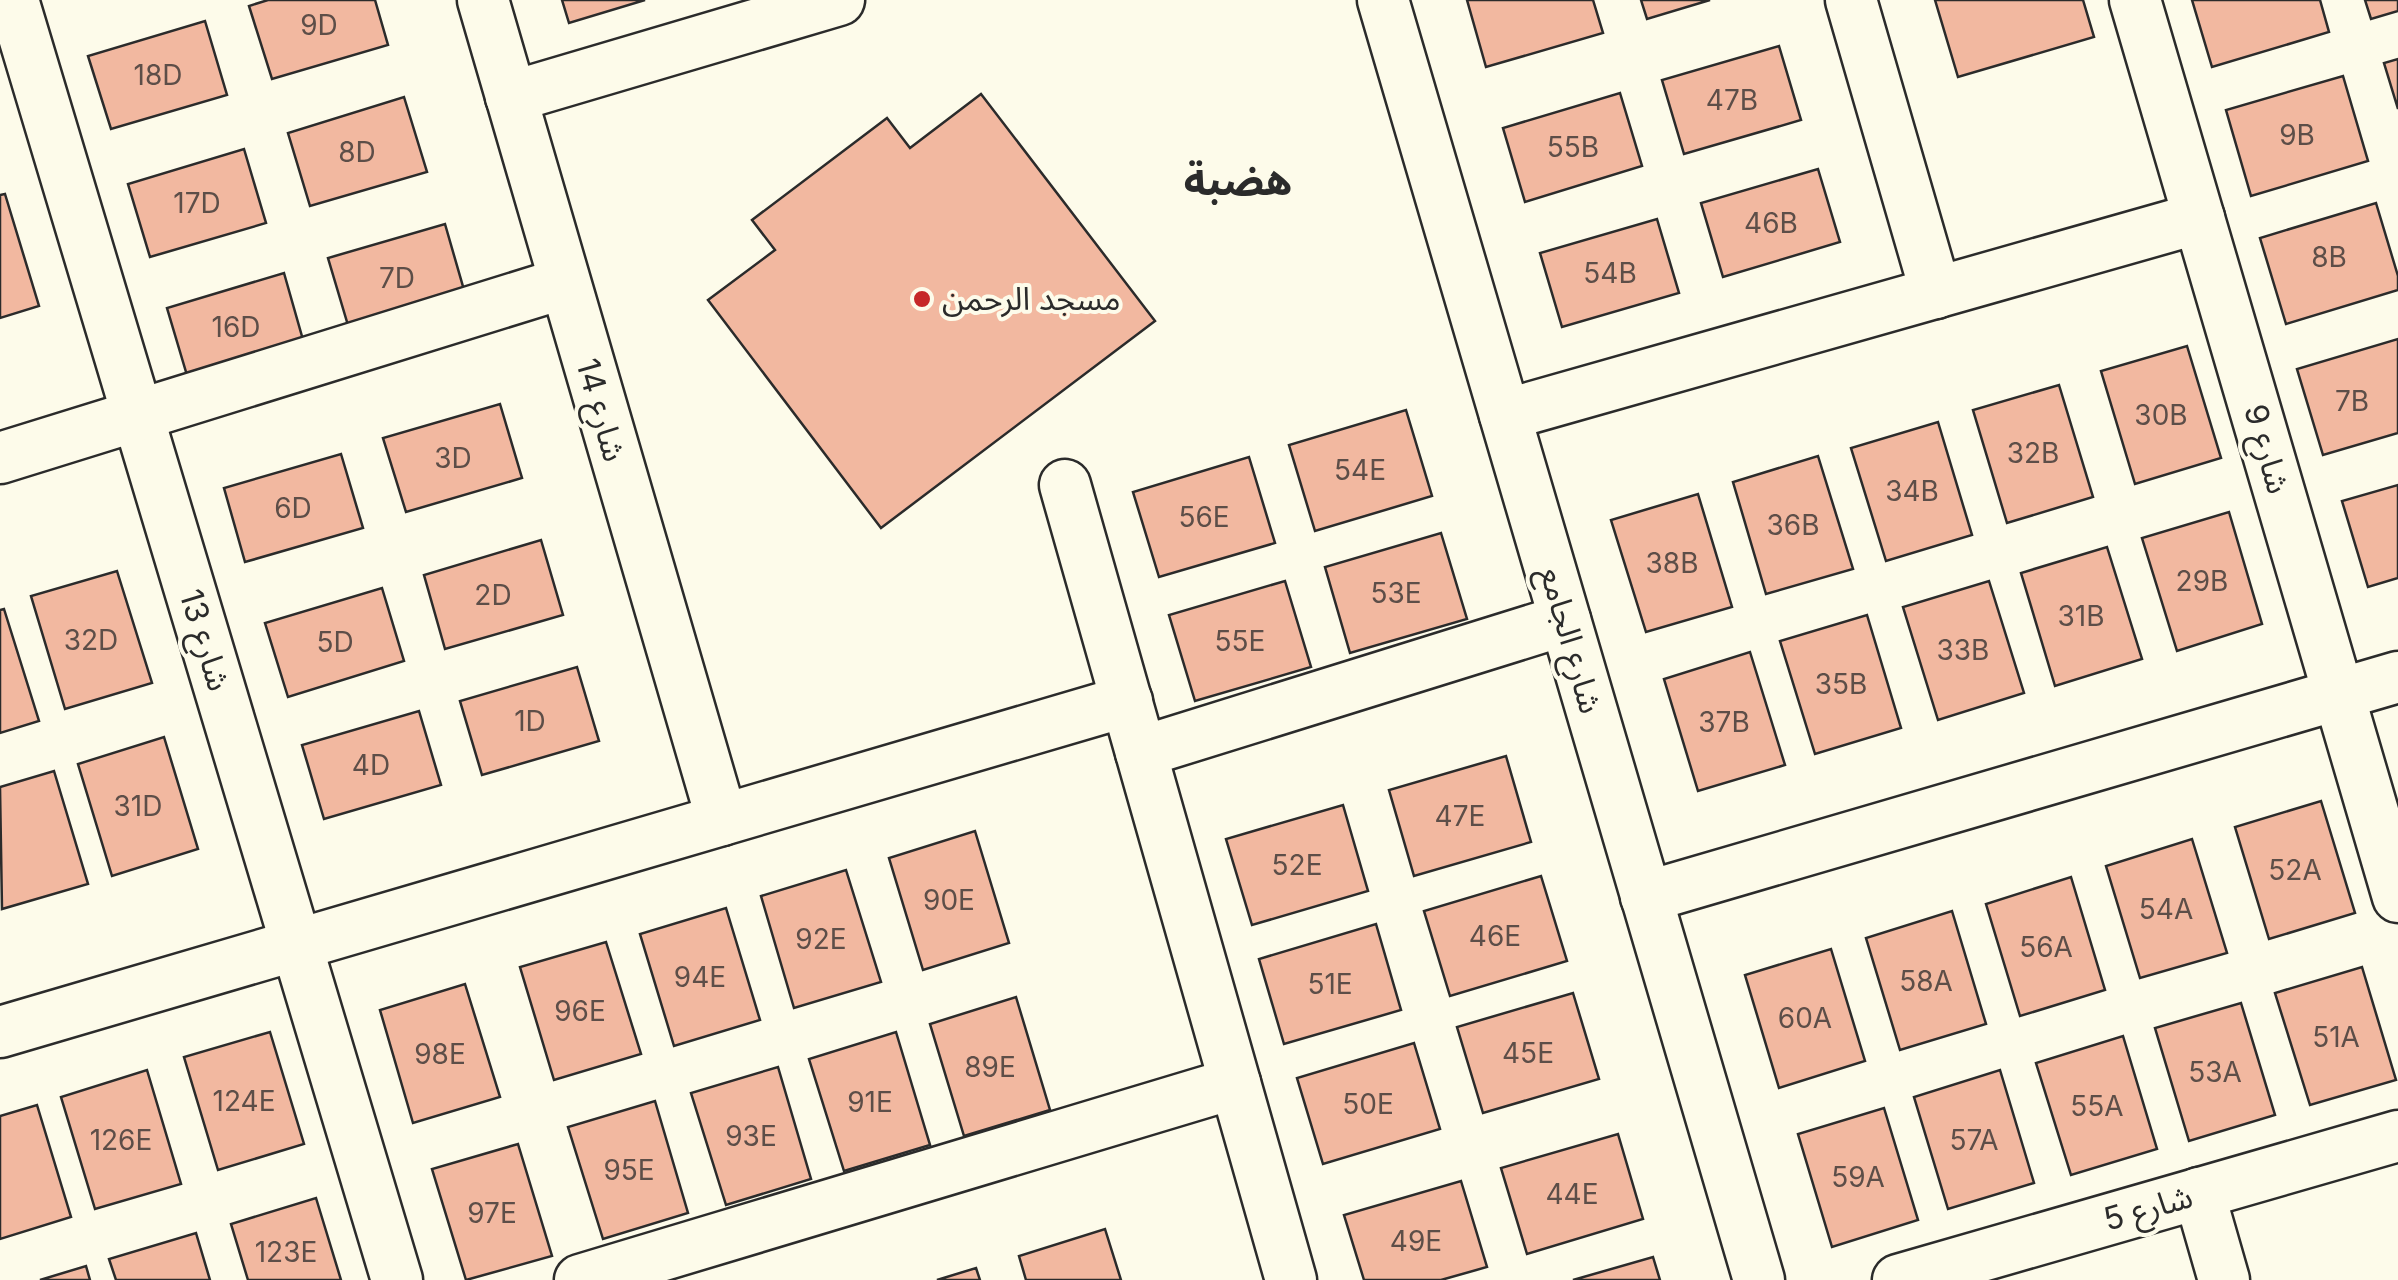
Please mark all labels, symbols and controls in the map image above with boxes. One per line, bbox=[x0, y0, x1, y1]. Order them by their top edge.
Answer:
house number: 9D bbox=[300, 8, 338, 42]
house number: 18D bbox=[134, 58, 182, 92]
house number: 47B bbox=[1706, 83, 1758, 117]
house number: 9B bbox=[2279, 118, 2315, 152]
house number: 55B bbox=[1547, 130, 1599, 164]
house number: 8D bbox=[338, 135, 376, 169]
district label: هضبة bbox=[1184, 154, 1292, 205]
house number: 17D bbox=[173, 186, 221, 220]
house number: 46B bbox=[1744, 206, 1798, 240]
house number: 8B bbox=[2311, 240, 2347, 274]
house number: 54B bbox=[1583, 256, 1637, 290]
house number: 7D bbox=[379, 261, 415, 295]
place label: مسجد الرحمن bbox=[942, 279, 1120, 318]
marker: مسجد الرحمن bbox=[911, 288, 933, 310]
house number: 16D bbox=[212, 310, 260, 344]
street label: شارع 14 bbox=[563, 354, 635, 467]
house number: 7B bbox=[2335, 384, 2369, 418]
house number: 30B bbox=[2134, 398, 2188, 432]
street label: شارع 9 bbox=[2231, 400, 2299, 499]
house number: 32B bbox=[2007, 436, 2059, 470]
house number: 3D bbox=[434, 441, 472, 475]
house number: 54E bbox=[1334, 453, 1386, 487]
house number: 34B bbox=[1885, 474, 1939, 508]
house number: 6D bbox=[274, 491, 312, 525]
house number: 56E bbox=[1178, 500, 1230, 534]
house number: 36B bbox=[1767, 508, 1819, 542]
house number: 38B bbox=[1646, 546, 1698, 580]
street label: شارع الجامع bbox=[1527, 562, 1611, 719]
house number: 29B bbox=[2176, 564, 2228, 598]
house number: 53E bbox=[1370, 576, 1422, 610]
house number: 2D bbox=[474, 578, 512, 612]
street label: شارع 13 bbox=[167, 584, 239, 697]
house number: 31B bbox=[2057, 599, 2105, 633]
house number: 32D bbox=[64, 623, 118, 657]
house number: 55E bbox=[1215, 624, 1265, 658]
house number: 5D bbox=[316, 625, 354, 659]
house number: 33B bbox=[1937, 633, 1989, 667]
house number: 35B bbox=[1815, 667, 1867, 701]
house number: 1D bbox=[514, 704, 546, 738]
house number: 37B bbox=[1698, 705, 1750, 739]
house number: 4D bbox=[352, 748, 390, 782]
house number: 31D bbox=[114, 789, 162, 823]
house number: 47E bbox=[1435, 799, 1485, 833]
house number: 52E bbox=[1272, 848, 1322, 882]
house number: 52A bbox=[2268, 853, 2322, 887]
house number: 90E bbox=[923, 883, 975, 917]
house number: 54A bbox=[2139, 892, 2193, 926]
house number: 46E bbox=[1469, 919, 1521, 953]
house number: 92E bbox=[795, 922, 847, 956]
house number: 56A bbox=[2019, 930, 2073, 964]
house number: 94E bbox=[674, 960, 726, 994]
house number: 58A bbox=[1899, 964, 1953, 998]
house number: 51E bbox=[1307, 967, 1353, 1001]
house number: 96E bbox=[554, 994, 606, 1028]
house number: 60A bbox=[1778, 1001, 1832, 1035]
house number: 51A bbox=[2312, 1020, 2360, 1054]
house number: 45E bbox=[1502, 1036, 1554, 1070]
house number: 98E bbox=[414, 1037, 466, 1071]
house number: 89E bbox=[964, 1050, 1016, 1084]
house number: 53A bbox=[2188, 1055, 2242, 1089]
house number: 124E bbox=[213, 1084, 275, 1118]
house number: 91E bbox=[847, 1085, 893, 1119]
house number: 50E bbox=[1342, 1087, 1394, 1121]
house number: 55A bbox=[2070, 1089, 2124, 1123]
house number: 93E bbox=[725, 1119, 777, 1153]
house number: 126E bbox=[90, 1123, 152, 1157]
house number: 57A bbox=[1949, 1123, 1999, 1157]
house number: 95E bbox=[603, 1153, 655, 1187]
house number: 59A bbox=[1831, 1160, 1885, 1194]
street label: شارع 5 bbox=[2099, 1176, 2198, 1244]
house number: 44E bbox=[1545, 1177, 1599, 1211]
house number: 97E bbox=[467, 1196, 517, 1230]
house number: 49E bbox=[1390, 1224, 1442, 1258]
house number: 123E bbox=[255, 1235, 317, 1269]

